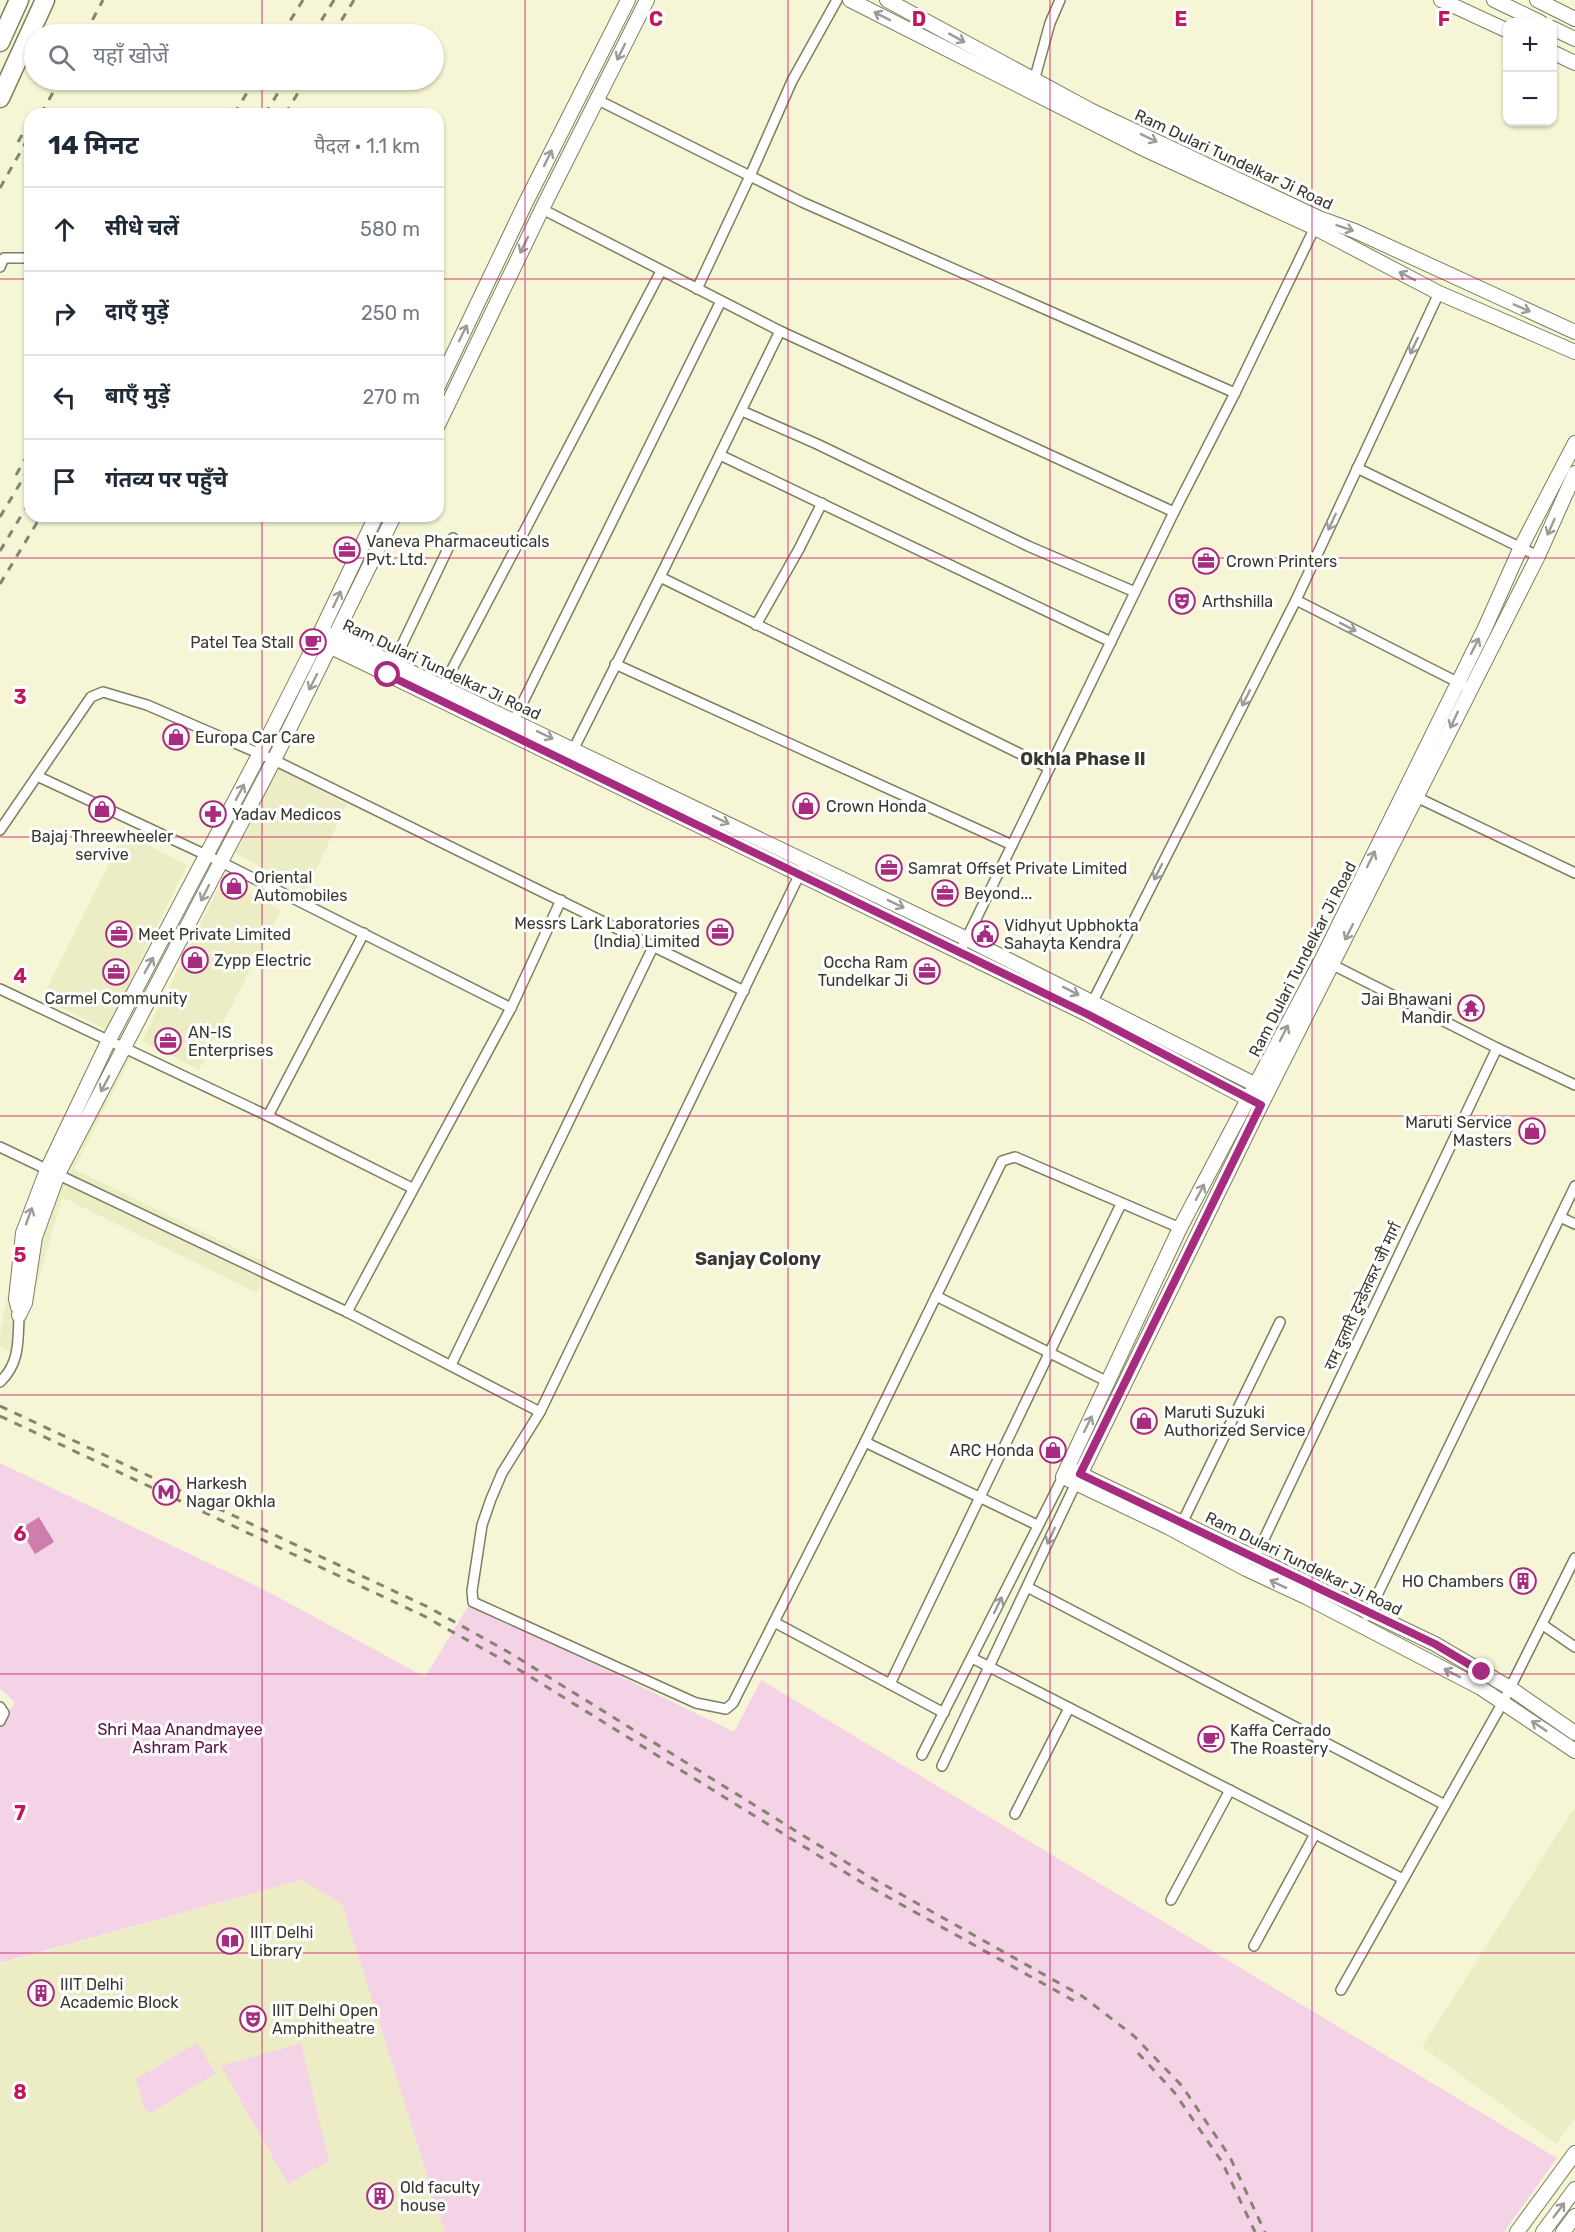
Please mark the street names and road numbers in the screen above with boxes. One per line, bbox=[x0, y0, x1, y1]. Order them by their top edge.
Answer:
street label: Ram Dulari Tundelkar Ji Road bbox=[1132, 105, 1336, 214]
street label: Ram Dulari Tundelkar Ji Road bbox=[340, 615, 544, 724]
street label: Ram Dulari Tundelkar Ji Road bbox=[1245, 859, 1360, 1060]
street label: राम दुलारी टुन्डेलकर जी मार्ग bbox=[1320, 1218, 1406, 1374]
street label: Ram Dulari Tundelkar Ji Road bbox=[1202, 1507, 1405, 1619]

